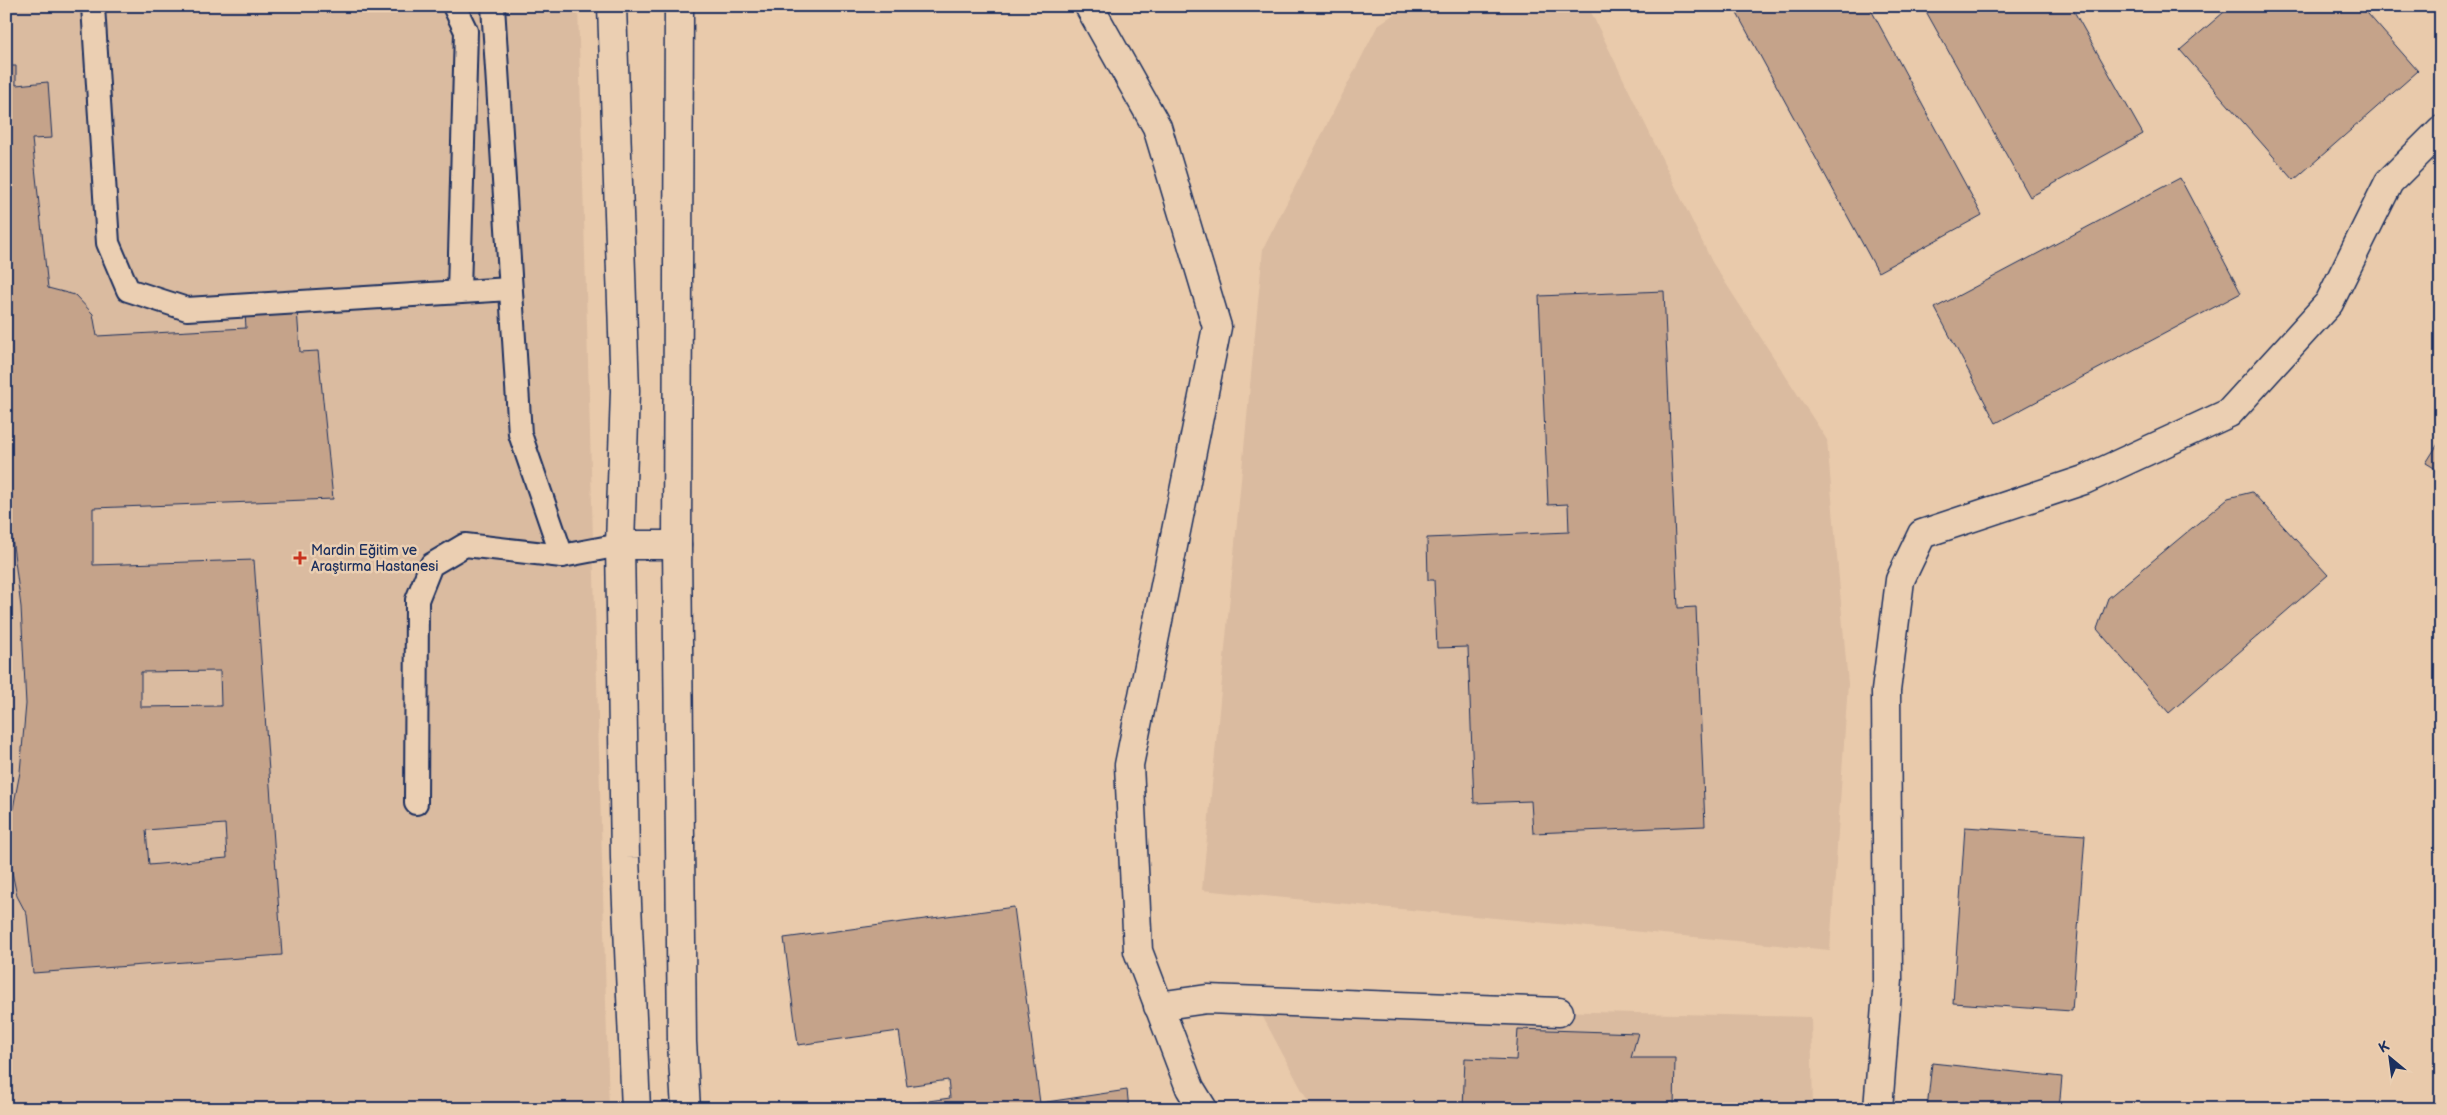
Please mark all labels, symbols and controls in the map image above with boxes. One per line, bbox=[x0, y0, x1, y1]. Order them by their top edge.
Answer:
place label: Mardin Eğitim ve Araştırma Hastanesi bbox=[311, 542, 438, 575]
marker: Mardin Eğitim ve Araştırma Hastanesi bbox=[293, 551, 307, 565]
north arrow bbox=[2364, 1032, 2414, 1082]
text: K bbox=[2376, 1037, 2393, 1057]

